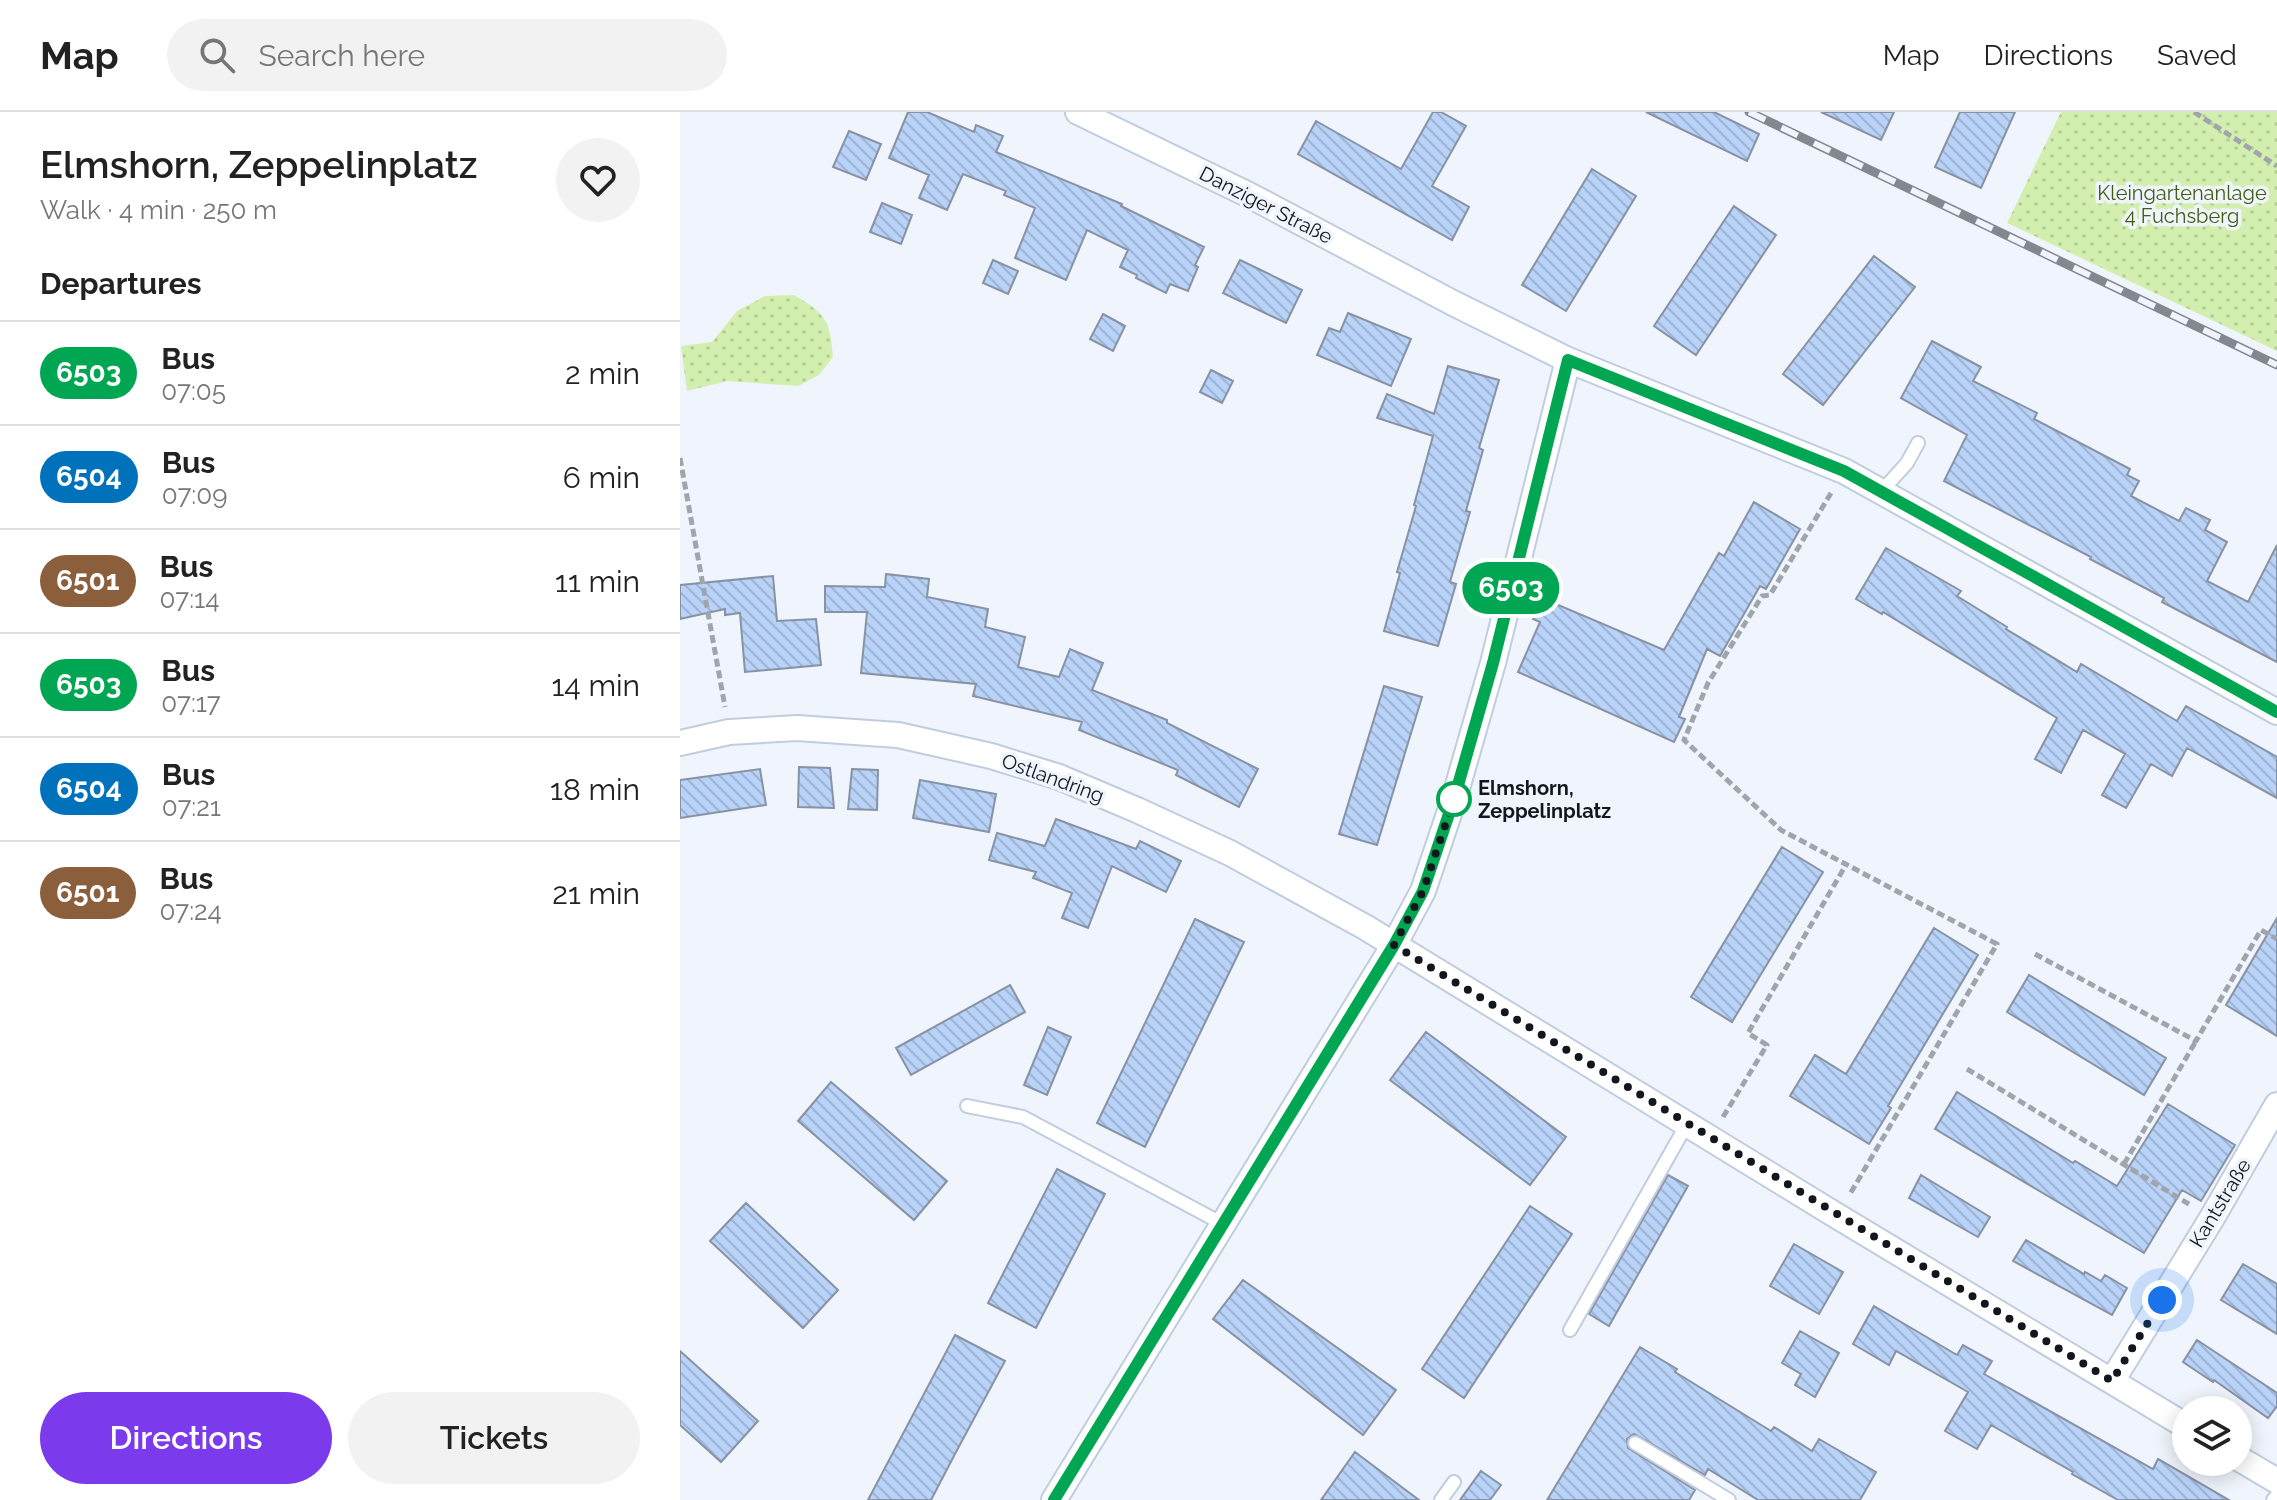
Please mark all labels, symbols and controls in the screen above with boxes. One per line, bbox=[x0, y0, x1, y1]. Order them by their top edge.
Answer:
search box bbox=[167, 19, 727, 91]
text: Map bbox=[40, 33, 119, 78]
icon: search bbox=[195, 33, 239, 77]
text: Search here bbox=[259, 38, 425, 73]
text: Map bbox=[1883, 39, 1940, 72]
text: Directions bbox=[1984, 39, 2113, 72]
text: Saved bbox=[2157, 39, 2237, 72]
button: heart bbox=[556, 138, 640, 222]
text: Elmshorn, Zeppelinplatz bbox=[40, 142, 477, 187]
street label: Danziger Straße bbox=[1195, 161, 1337, 249]
park label: Kleingartenanlage 4 Fuchsberg bbox=[2097, 181, 2267, 228]
text: Walk · 4 min · 250 m bbox=[40, 195, 277, 225]
text: Departures bbox=[40, 266, 202, 301]
text: Bus bbox=[161, 341, 215, 376]
text: 6503 bbox=[56, 356, 121, 389]
text: 2 min bbox=[565, 356, 640, 391]
text: 07:05 bbox=[161, 376, 226, 406]
text: Bus bbox=[162, 445, 215, 480]
text: 6504 bbox=[56, 460, 122, 493]
text: 6 min bbox=[563, 460, 640, 495]
text: 07:09 bbox=[162, 480, 227, 510]
text: Bus bbox=[160, 549, 213, 584]
line badge: 6503 bbox=[1455, 562, 1567, 614]
text: 6501 bbox=[56, 564, 120, 597]
text: 11 min bbox=[555, 564, 640, 599]
text: 6503 bbox=[1478, 571, 1544, 604]
text: 07:14 bbox=[160, 584, 219, 614]
text: Bus bbox=[161, 653, 215, 688]
text: 6503 bbox=[56, 668, 121, 701]
text: 14 min bbox=[552, 668, 640, 703]
text: 07:17 bbox=[161, 688, 221, 718]
street label: Ostlandring bbox=[999, 748, 1107, 808]
text: Bus bbox=[162, 757, 215, 792]
text: 6504 bbox=[56, 772, 122, 805]
text: 18 min bbox=[550, 772, 640, 807]
place label: Elmshorn, Zeppelinplatz bbox=[1478, 776, 1611, 823]
marker: Elmshorn, Zeppelinplatz bbox=[1437, 782, 1471, 816]
text: 07:21 bbox=[162, 792, 221, 822]
text: Bus bbox=[160, 861, 213, 896]
text: 6501 bbox=[56, 876, 120, 909]
text: 21 min bbox=[552, 876, 640, 911]
text: 07:24 bbox=[160, 896, 222, 926]
street label: Kantstraße bbox=[2184, 1154, 2256, 1252]
your location bbox=[2142, 1280, 2182, 1320]
button: Directions bbox=[40, 1392, 332, 1484]
button: Tickets bbox=[348, 1392, 640, 1484]
map controls bbox=[2172, 1396, 2252, 1476]
button: layers bbox=[2172, 1396, 2252, 1476]

